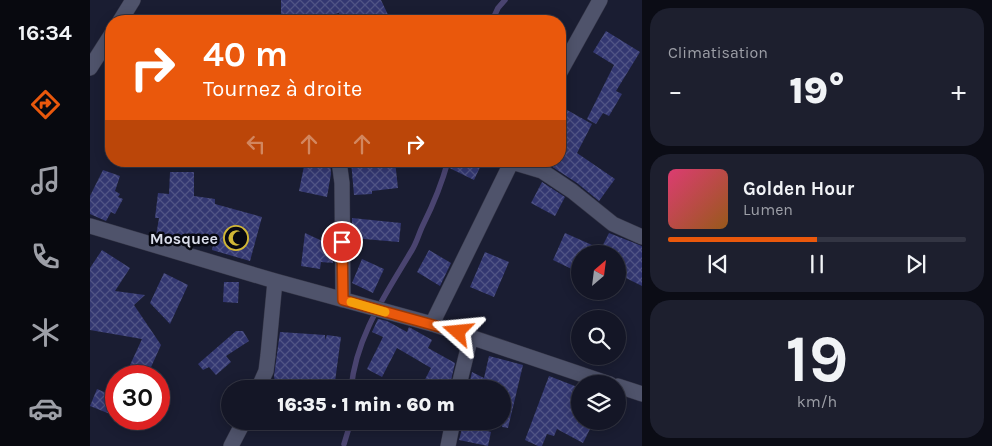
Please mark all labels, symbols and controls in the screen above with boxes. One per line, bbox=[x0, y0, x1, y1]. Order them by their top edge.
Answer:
text: 16:34 bbox=[18, 20, 72, 46]
text: 40 m bbox=[203, 34, 288, 75]
icon: right bbox=[120, 35, 185, 100]
text: Climatisation bbox=[668, 43, 768, 62]
text: 19° bbox=[789, 68, 845, 113]
text: − bbox=[668, 74, 683, 107]
text: + bbox=[951, 74, 966, 107]
text: Tournez à droite bbox=[203, 76, 362, 102]
icon: directions bbox=[28, 87, 63, 122]
icon: left bbox=[242, 130, 270, 158]
icon: ahead bbox=[295, 130, 323, 158]
icon: ahead bbox=[348, 130, 376, 158]
icon: right bbox=[401, 130, 429, 158]
icon: music bbox=[28, 163, 63, 198]
text: Golden Hour bbox=[743, 178, 854, 200]
text: Lumen bbox=[743, 200, 793, 219]
pin bbox=[321, 221, 363, 263]
mosque icon: Mosquee bbox=[223, 225, 249, 251]
icon: arrive bbox=[328, 228, 356, 256]
place label: Mosquee bbox=[150, 229, 218, 248]
icon: phone bbox=[28, 239, 63, 274]
north arrow bbox=[571, 245, 626, 300]
map controls bbox=[571, 245, 626, 430]
icon: previous bbox=[704, 250, 732, 278]
icon: pause bbox=[803, 250, 831, 278]
icon: next bbox=[902, 250, 930, 278]
position arrow bbox=[431, 305, 483, 357]
button: search bbox=[571, 310, 626, 365]
icon: climate bbox=[28, 315, 63, 350]
text: 19 bbox=[786, 321, 848, 397]
speed limit sign: 30 bbox=[105, 365, 170, 430]
button: layers bbox=[571, 375, 626, 430]
icon: car bbox=[28, 391, 63, 426]
text: km/h bbox=[797, 392, 837, 411]
text: 16:35 · 1 min · 60 m bbox=[277, 394, 455, 416]

